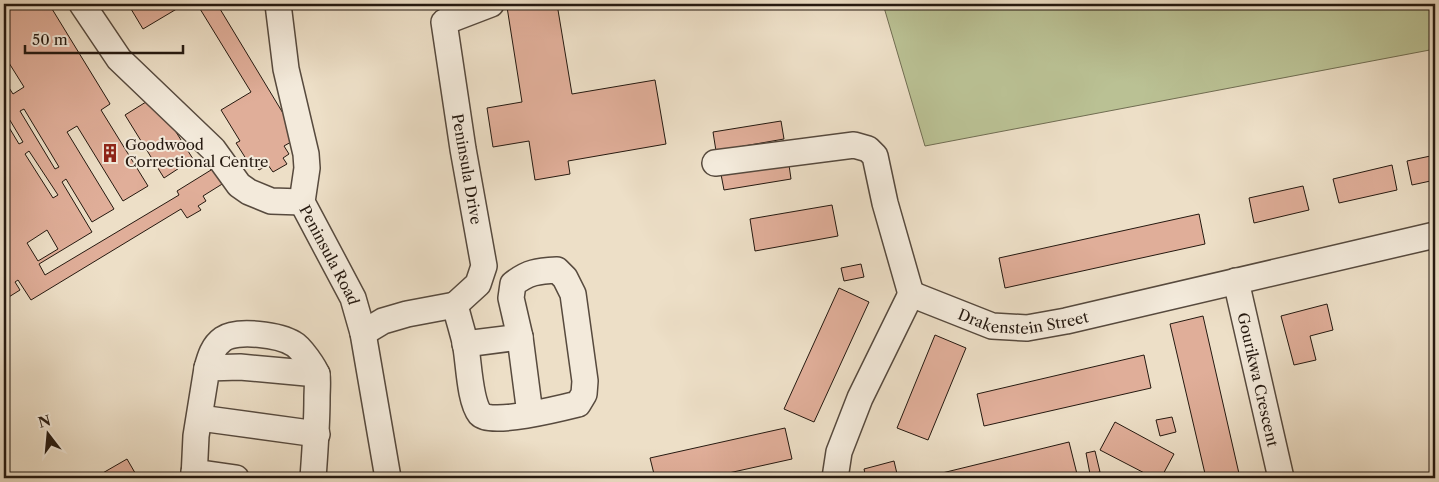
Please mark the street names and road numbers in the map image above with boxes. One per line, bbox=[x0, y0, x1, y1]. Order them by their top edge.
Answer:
street label: Peninsula Drive bbox=[448, 112, 486, 226]
street label: Peninsula Road bbox=[296, 202, 364, 307]
street label: Drakenstein Street bbox=[955, 304, 1091, 338]
street label: Gourikwa Crescent bbox=[1234, 310, 1283, 449]

